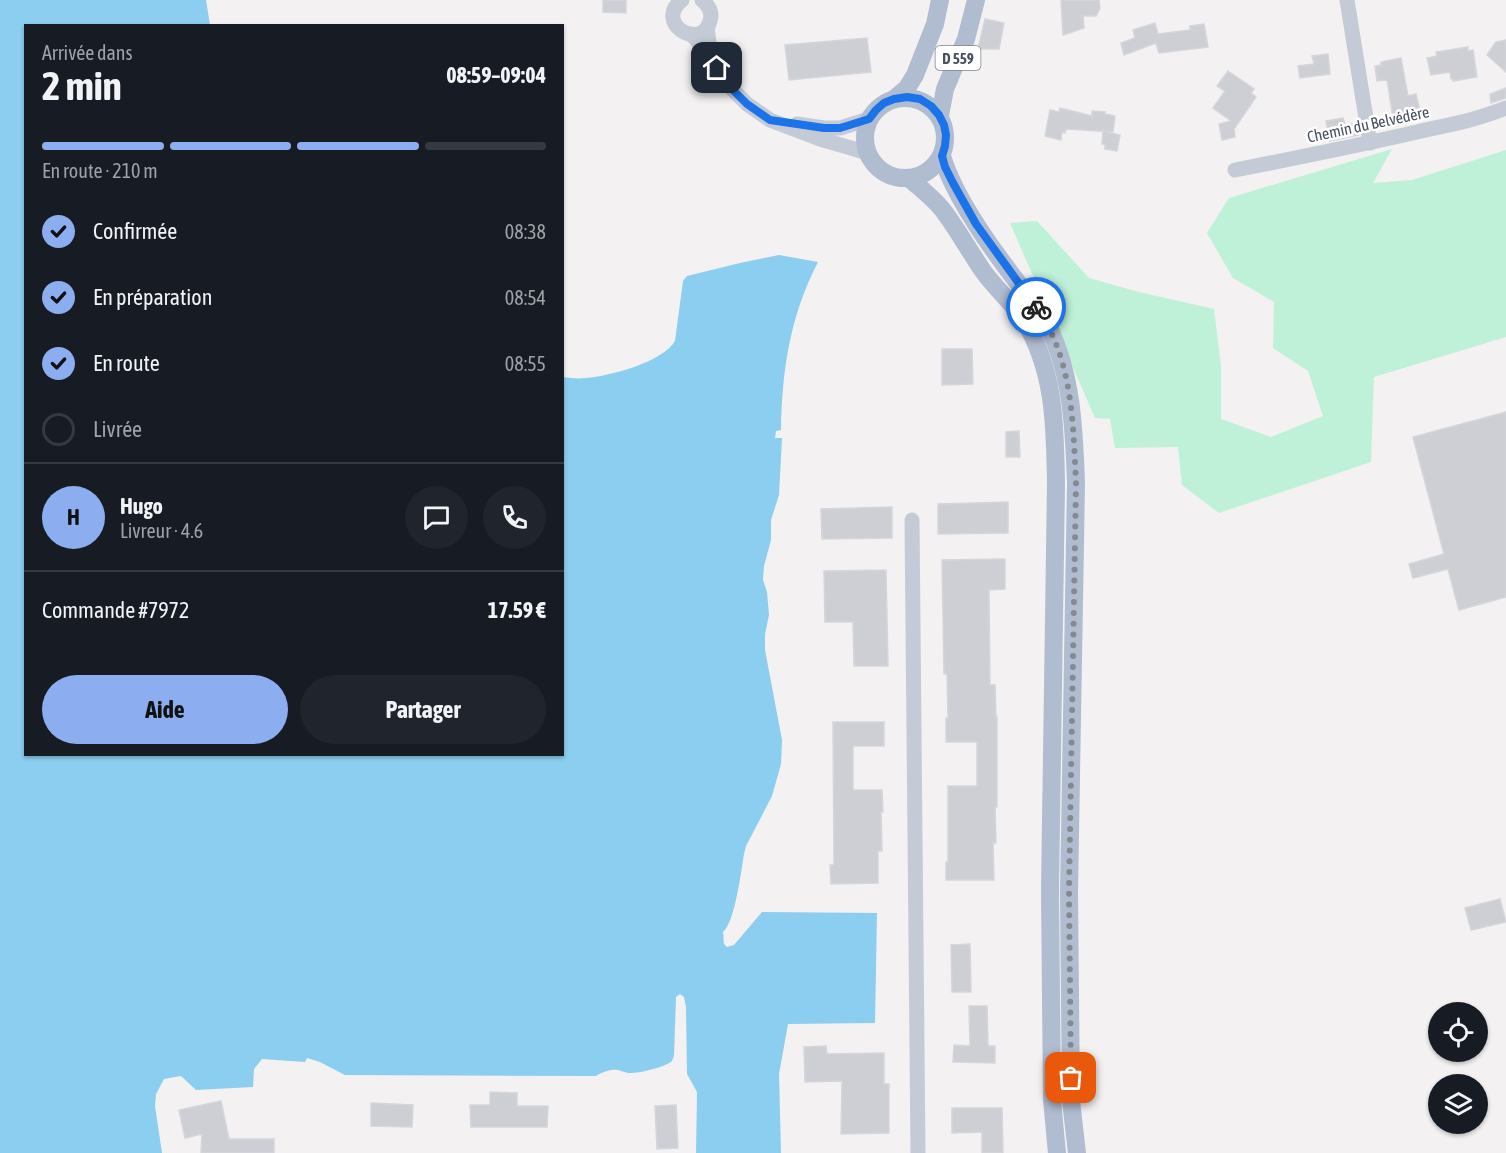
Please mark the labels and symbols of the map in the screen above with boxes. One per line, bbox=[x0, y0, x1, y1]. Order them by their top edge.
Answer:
pin bbox=[691, 42, 742, 93]
road number: D 559 bbox=[936, 46, 980, 70]
street label: Chemin du Belvédère bbox=[1305, 102, 1431, 146]
courier bbox=[1006, 277, 1066, 337]
pin bbox=[1045, 1052, 1096, 1103]

